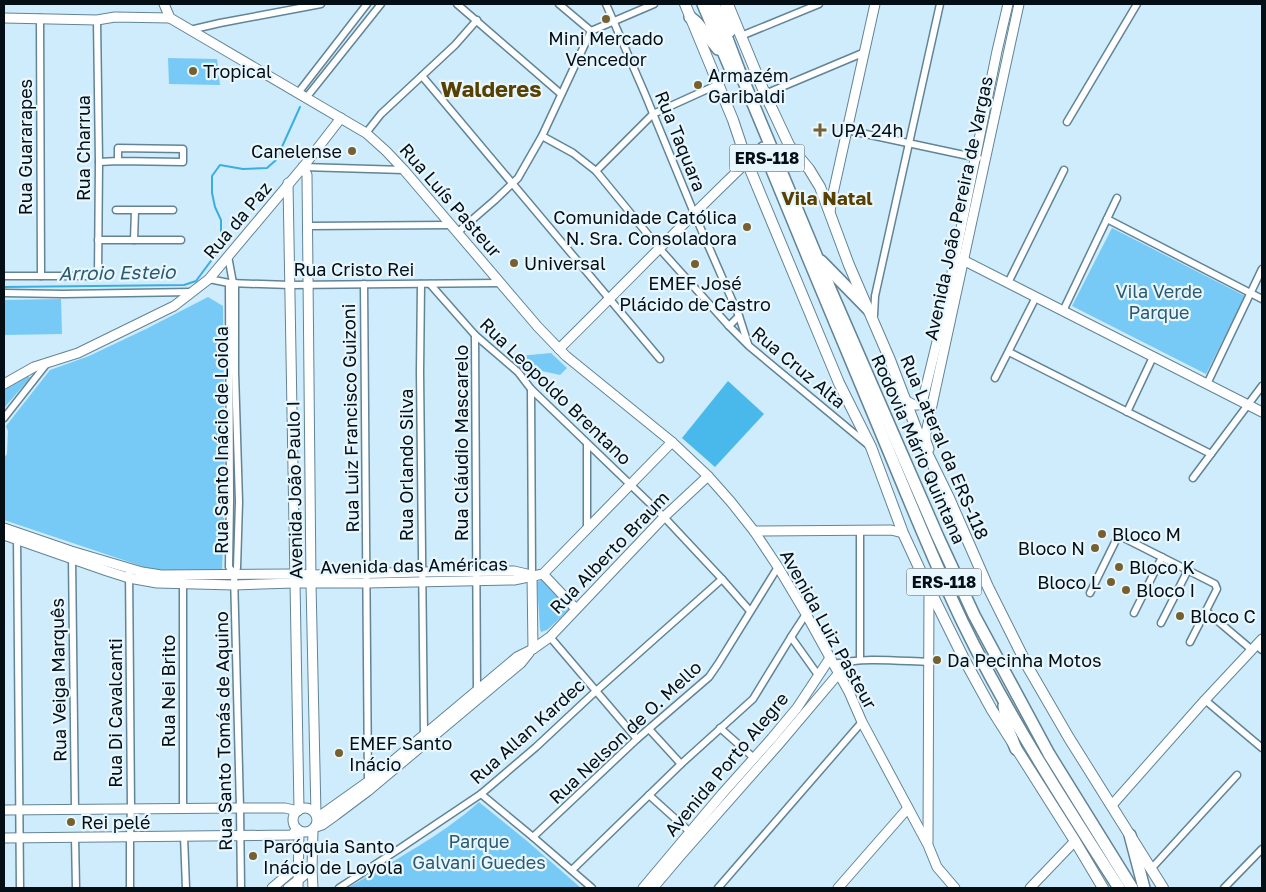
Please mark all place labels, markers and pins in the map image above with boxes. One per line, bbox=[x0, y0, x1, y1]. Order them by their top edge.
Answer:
marker: Mini Mercado Vencedor bbox=[600, 13, 612, 25]
place label: Mini Mercado Vencedor bbox=[548, 27, 664, 70]
place label: Tropical bbox=[203, 60, 272, 82]
place label: Armazém Garibaldi bbox=[708, 64, 789, 107]
marker: Tropical bbox=[187, 65, 199, 77]
marker: Armazém Garibaldi bbox=[692, 79, 704, 91]
place label: UPA 24h bbox=[831, 119, 904, 141]
marker: UPA 24h bbox=[813, 123, 827, 137]
place label: Canelense bbox=[251, 140, 342, 162]
marker: Canelense bbox=[346, 145, 358, 157]
place label: Comunidade Católica N. Sra. Consoladora bbox=[553, 206, 737, 249]
marker: Comunidade Católica N. Sra. Consoladora bbox=[741, 221, 753, 233]
place label: Universal bbox=[524, 252, 606, 274]
marker: Universal bbox=[508, 257, 520, 269]
marker: EMEF José Plácido de Castro bbox=[689, 258, 701, 270]
place label: EMEF José Plácido de Castro bbox=[619, 272, 771, 315]
place label: Bloco M bbox=[1112, 523, 1181, 545]
marker: Bloco M bbox=[1096, 528, 1108, 540]
place label: Bloco N bbox=[1018, 537, 1085, 559]
marker: Bloco N bbox=[1089, 542, 1101, 554]
place label: Bloco K bbox=[1129, 556, 1195, 578]
marker: Bloco K bbox=[1113, 561, 1125, 573]
place label: Bloco L bbox=[1037, 571, 1101, 593]
marker: Bloco L bbox=[1105, 576, 1117, 588]
place label: Bloco I bbox=[1136, 579, 1195, 601]
marker: Bloco I bbox=[1120, 584, 1132, 596]
place label: Bloco C bbox=[1190, 605, 1256, 627]
marker: Bloco C bbox=[1174, 610, 1186, 622]
place label: Da Pecinha Motos bbox=[947, 649, 1102, 671]
marker: Da Pecinha Motos bbox=[931, 654, 943, 666]
place label: EMEF Santo Inácio bbox=[349, 732, 452, 775]
marker: EMEF Santo Inácio bbox=[333, 747, 345, 759]
place label: Rei pelé bbox=[81, 811, 150, 833]
marker: Rei pelé bbox=[65, 816, 77, 828]
place label: Paróquia Santo Inácio de Loyola bbox=[263, 835, 403, 878]
marker: Paróquia Santo Inácio de Loyola bbox=[247, 850, 259, 862]

